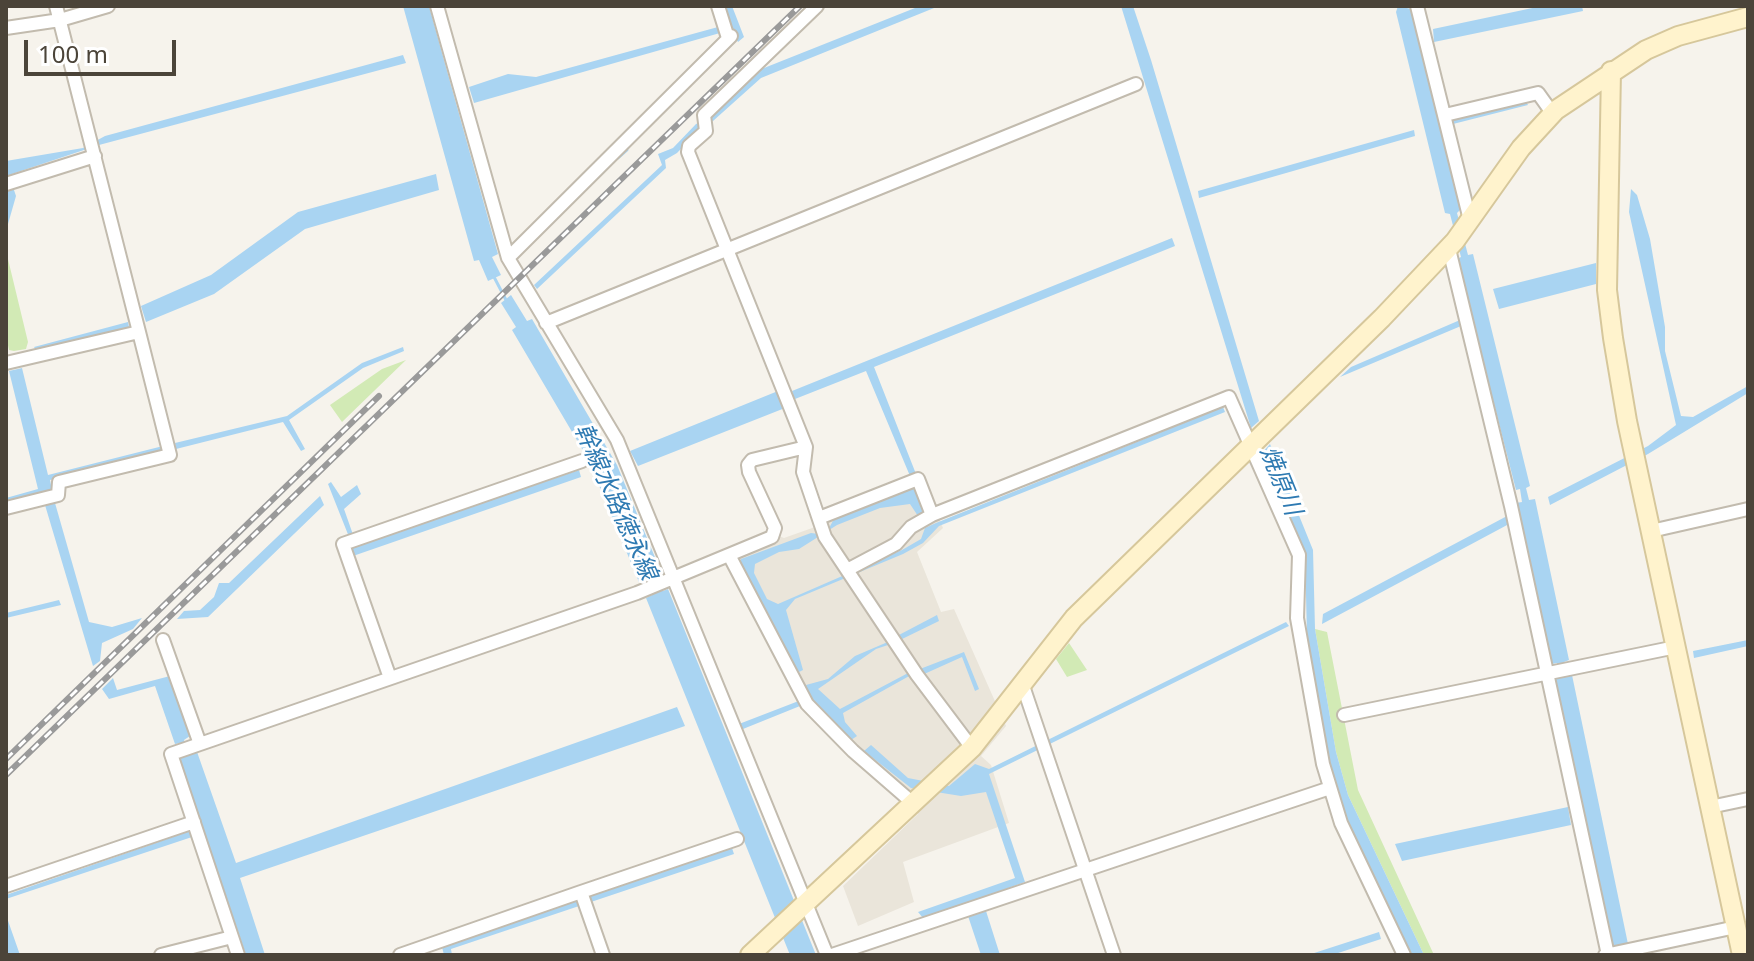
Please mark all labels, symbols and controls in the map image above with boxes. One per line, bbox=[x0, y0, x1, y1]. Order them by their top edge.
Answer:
scale bar bbox=[28, 24, 180, 74]
text: 100 m bbox=[38, 37, 108, 70]
water label: 幹線水路徳永線 bbox=[568, 419, 662, 585]
water label: 焼原川 bbox=[1253, 442, 1307, 520]

